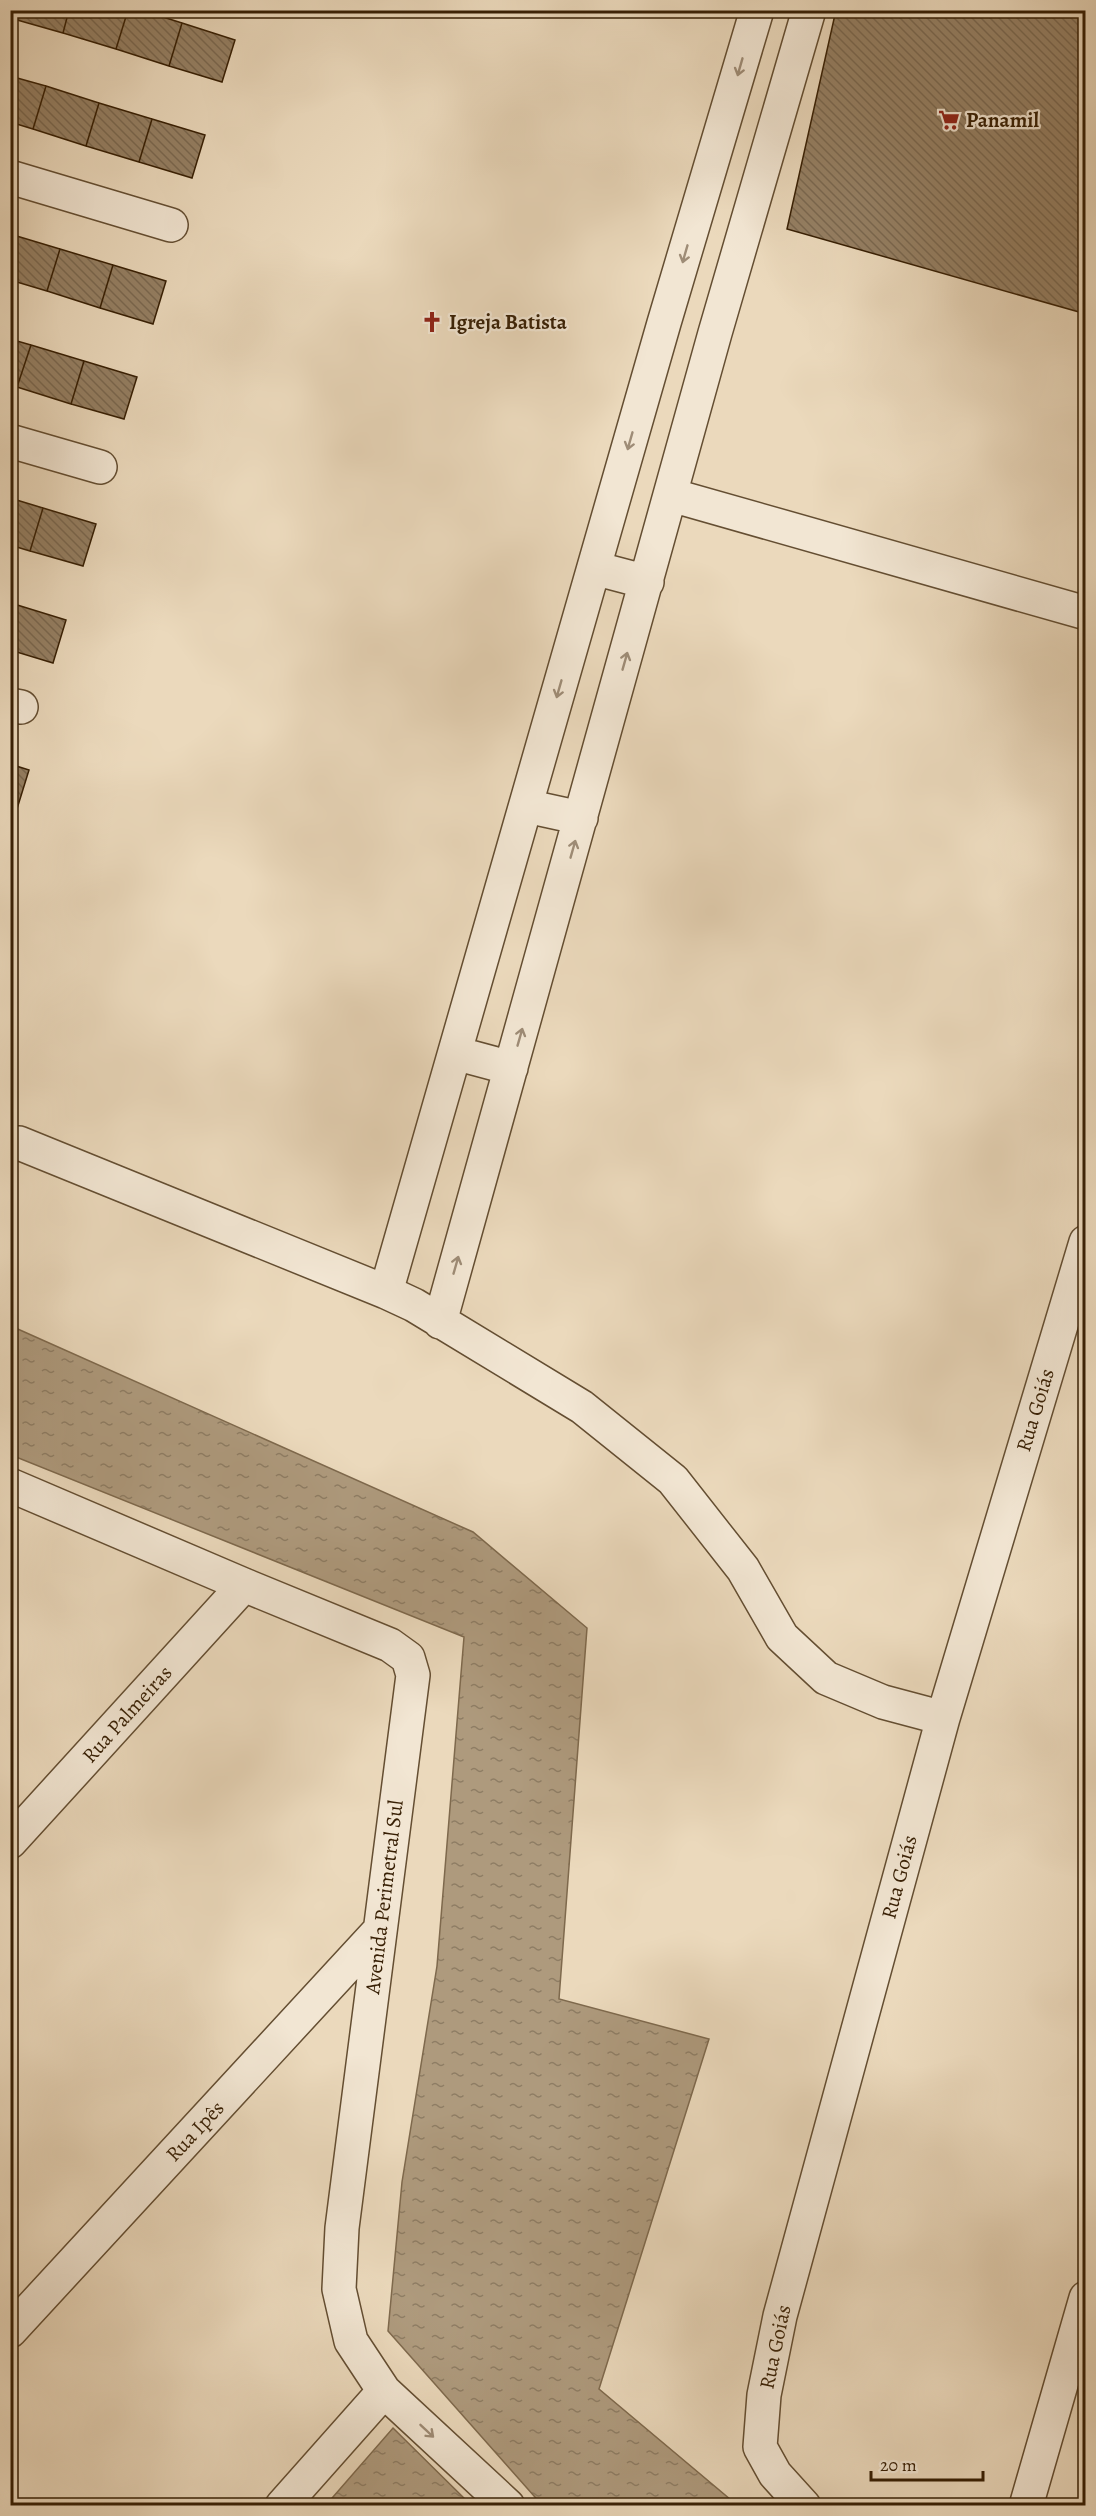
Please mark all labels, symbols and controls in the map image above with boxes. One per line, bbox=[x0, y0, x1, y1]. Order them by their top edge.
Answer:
one-way arrow bbox=[734, 57, 745, 76]
place label: Panamil bbox=[966, 106, 1039, 134]
supermarket icon: Panamil bbox=[937, 108, 961, 132]
one-way arrow bbox=[679, 244, 690, 263]
place label: Igreja Batista bbox=[449, 308, 568, 336]
church icon: Igreja Batista bbox=[420, 310, 444, 334]
one-way arrow bbox=[624, 431, 635, 450]
one-way arrow bbox=[620, 652, 631, 671]
one-way arrow bbox=[553, 679, 564, 698]
one-way arrow bbox=[567, 840, 579, 859]
one-way arrow bbox=[515, 1028, 526, 1047]
one-way arrow bbox=[451, 1256, 462, 1275]
street label: Rua Goiás bbox=[1009, 1365, 1061, 1455]
street label: Rua Palmeiras bbox=[76, 1659, 178, 1769]
street label: Avenida Perimetral Sul bbox=[358, 1798, 410, 1997]
street label: Rua Goiás bbox=[874, 1832, 924, 1922]
street label: Rua Ipês bbox=[160, 2094, 230, 2168]
street label: Rua Goiás bbox=[752, 2302, 798, 2392]
one-way arrow bbox=[419, 2424, 434, 2438]
scale bar bbox=[871, 2444, 984, 2482]
text: 20 m bbox=[880, 2453, 917, 2477]

